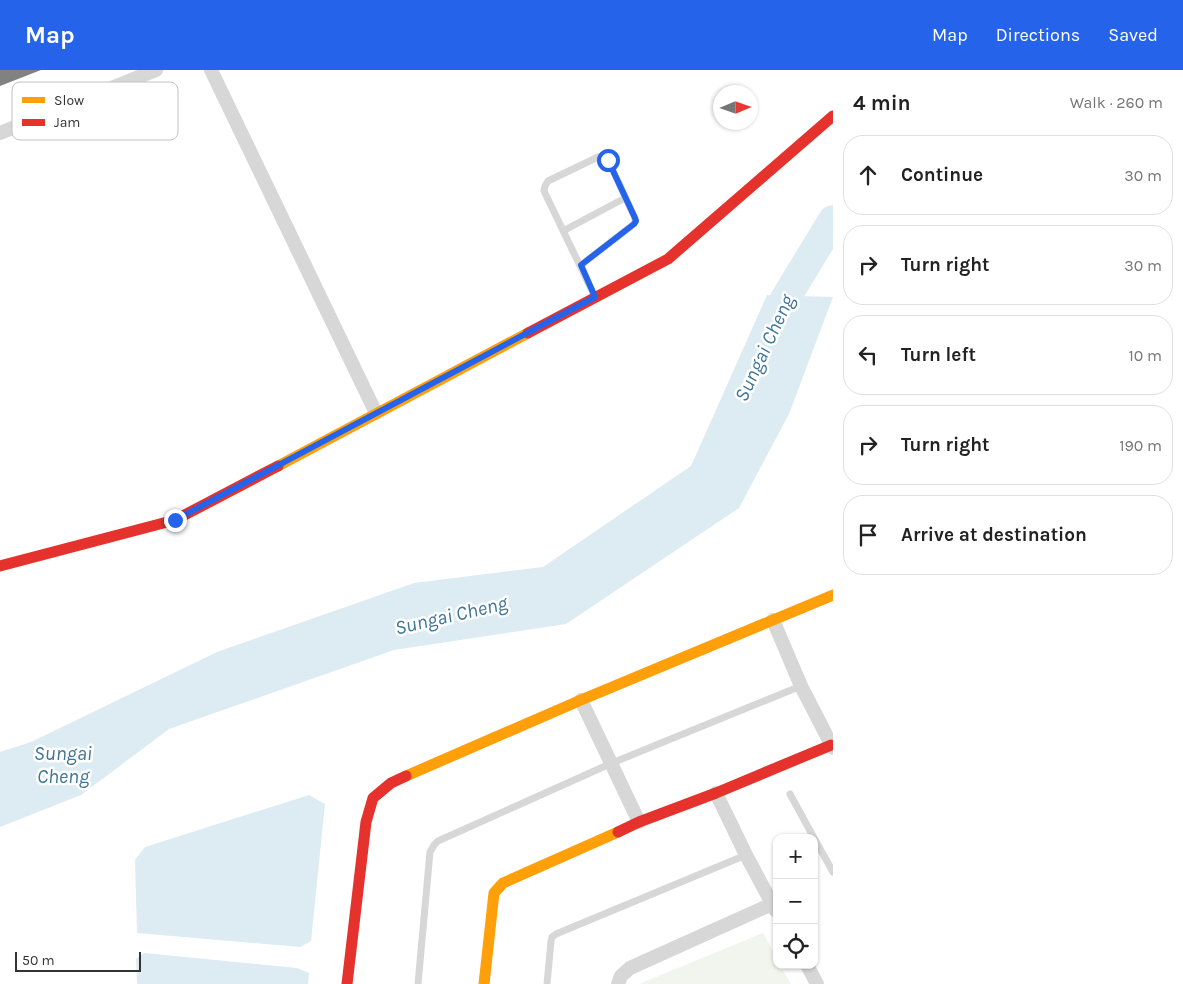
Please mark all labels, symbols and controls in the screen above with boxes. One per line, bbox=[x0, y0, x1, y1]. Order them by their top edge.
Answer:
text: Map bbox=[25, 21, 75, 49]
text: Map bbox=[932, 24, 968, 46]
text: Directions bbox=[996, 24, 1080, 46]
text: Saved bbox=[1108, 24, 1158, 46]
legend bbox=[12, 82, 178, 140]
north arrow bbox=[713, 85, 758, 130]
text: 4 min bbox=[853, 91, 911, 115]
text: Slow bbox=[54, 92, 84, 109]
text: Walk · 260 m bbox=[1070, 93, 1163, 112]
text: Jam bbox=[54, 114, 80, 131]
route start bbox=[597, 149, 620, 172]
icon: ahead bbox=[854, 161, 882, 189]
text: Continue bbox=[901, 164, 983, 186]
text: 30 m bbox=[1124, 166, 1162, 185]
icon: right bbox=[854, 251, 882, 279]
text: Turn right bbox=[901, 254, 990, 276]
text: 30 m bbox=[1124, 256, 1162, 275]
water label: Sungai Cheng bbox=[730, 291, 799, 405]
icon: left bbox=[854, 341, 882, 369]
text: Turn left bbox=[901, 344, 976, 366]
text: 10 m bbox=[1128, 346, 1162, 365]
icon: right bbox=[854, 431, 882, 459]
text: Turn right bbox=[901, 434, 990, 456]
text: 190 m bbox=[1119, 436, 1162, 455]
route end bbox=[164, 509, 187, 532]
icon: arrive bbox=[854, 521, 882, 549]
text: Arrive at destination bbox=[901, 524, 1087, 546]
water label: Sungai Cheng bbox=[393, 591, 510, 640]
water label: Sungai Cheng bbox=[34, 742, 92, 788]
map controls bbox=[773, 834, 818, 969]
button: + bbox=[773, 834, 818, 879]
button: − bbox=[773, 879, 818, 924]
button: locate bbox=[773, 924, 818, 969]
scale bar bbox=[15, 949, 141, 972]
text: 50 m bbox=[22, 952, 55, 969]

